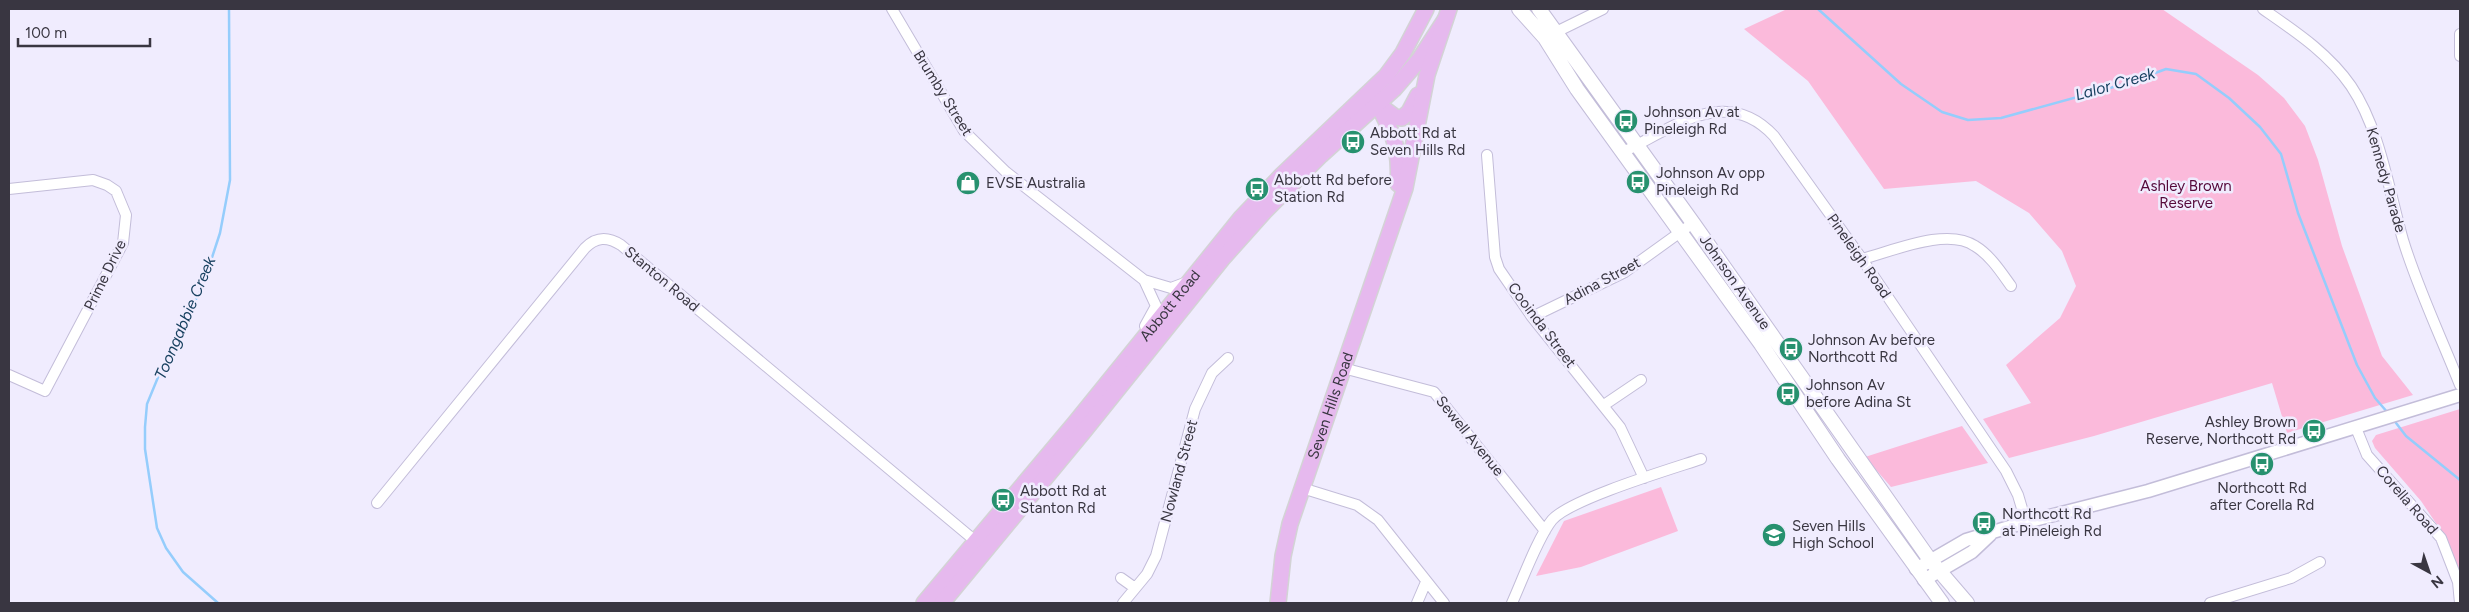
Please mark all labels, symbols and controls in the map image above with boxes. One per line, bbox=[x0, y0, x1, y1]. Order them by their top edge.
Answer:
scale bar bbox=[18, 15, 150, 47]
text: 100 m bbox=[25, 24, 67, 42]
street label: Brumby Street bbox=[910, 47, 977, 139]
water label: Lalor Creek bbox=[2073, 63, 2158, 104]
place label: Johnson Av at Pineleigh Rd bbox=[1644, 103, 1740, 138]
bus stop icon: Johnson Av at Pineleigh Rd bbox=[1613, 108, 1639, 134]
place label: Abbott Rd at Seven Hills Rd bbox=[1370, 124, 1465, 159]
street label: Kennedy Parade bbox=[2362, 125, 2410, 235]
bus stop icon: Abbott Rd at Seven Hills Rd bbox=[1340, 129, 1366, 155]
place label: Johnson Av opp Pineleigh Rd bbox=[1656, 164, 1765, 199]
bus stop icon: Johnson Av opp Pineleigh Rd bbox=[1625, 169, 1651, 195]
shop icon: EVSE Australia bbox=[955, 170, 981, 196]
place label: Abbott Rd before Station Rd bbox=[1274, 171, 1392, 206]
place label: EVSE Australia bbox=[986, 174, 1085, 192]
bus stop icon: Abbott Rd before Station Rd bbox=[1244, 176, 1270, 202]
park label: Ashley Brown Reserve bbox=[2140, 177, 2232, 212]
street label: Pineleigh Road bbox=[1823, 210, 1895, 302]
street label: Johnson Avenue bbox=[1696, 231, 1774, 333]
street label: Prime Drive bbox=[80, 237, 130, 313]
street label: Stanton Road bbox=[621, 243, 703, 315]
water label: Toongabbie Creek bbox=[151, 253, 220, 382]
street label: Adina Street bbox=[1561, 253, 1644, 309]
street label: Abbott Road bbox=[1136, 267, 1204, 345]
street label: Cooinda Street bbox=[1504, 279, 1580, 371]
place label: Johnson Av before Northcott Rd bbox=[1808, 331, 1935, 366]
bus stop icon: Johnson Av before Northcott Rd bbox=[1778, 336, 1804, 362]
street label: Seven Hills Road bbox=[1304, 350, 1357, 462]
place label: Johnson Av before Adina St bbox=[1806, 376, 1911, 411]
bus stop icon: Johnson Av before Adina St bbox=[1775, 381, 1801, 407]
street label: Sewell Avenue bbox=[1432, 392, 1508, 480]
place label: Ashley Brown Reserve, Northcott Rd bbox=[2146, 413, 2296, 448]
street label: Nowland Street bbox=[1157, 417, 1201, 524]
bus stop icon: Ashley Brown Reserve, Northcott Rd bbox=[2301, 418, 2327, 444]
bus stop icon: Northcott Rd after Corella Rd bbox=[2249, 451, 2275, 477]
street label: Corella Road bbox=[2372, 462, 2442, 538]
place label: Northcott Rd after Corella Rd bbox=[2210, 479, 2314, 514]
place label: Abbott Rd at Stanton Rd bbox=[1020, 482, 1107, 517]
bus stop icon: Abbott Rd at Stanton Rd bbox=[990, 487, 1016, 513]
place label: Northcott Rd at Pineleigh Rd bbox=[2002, 505, 2102, 540]
bus stop icon: Northcott Rd at Pineleigh Rd bbox=[1971, 510, 1997, 536]
place label: Seven Hills High School bbox=[1792, 517, 1874, 552]
school or university icon: Seven Hills High School bbox=[1761, 522, 1787, 548]
north arrow bbox=[2404, 547, 2454, 597]
text: N bbox=[2427, 572, 2447, 592]

